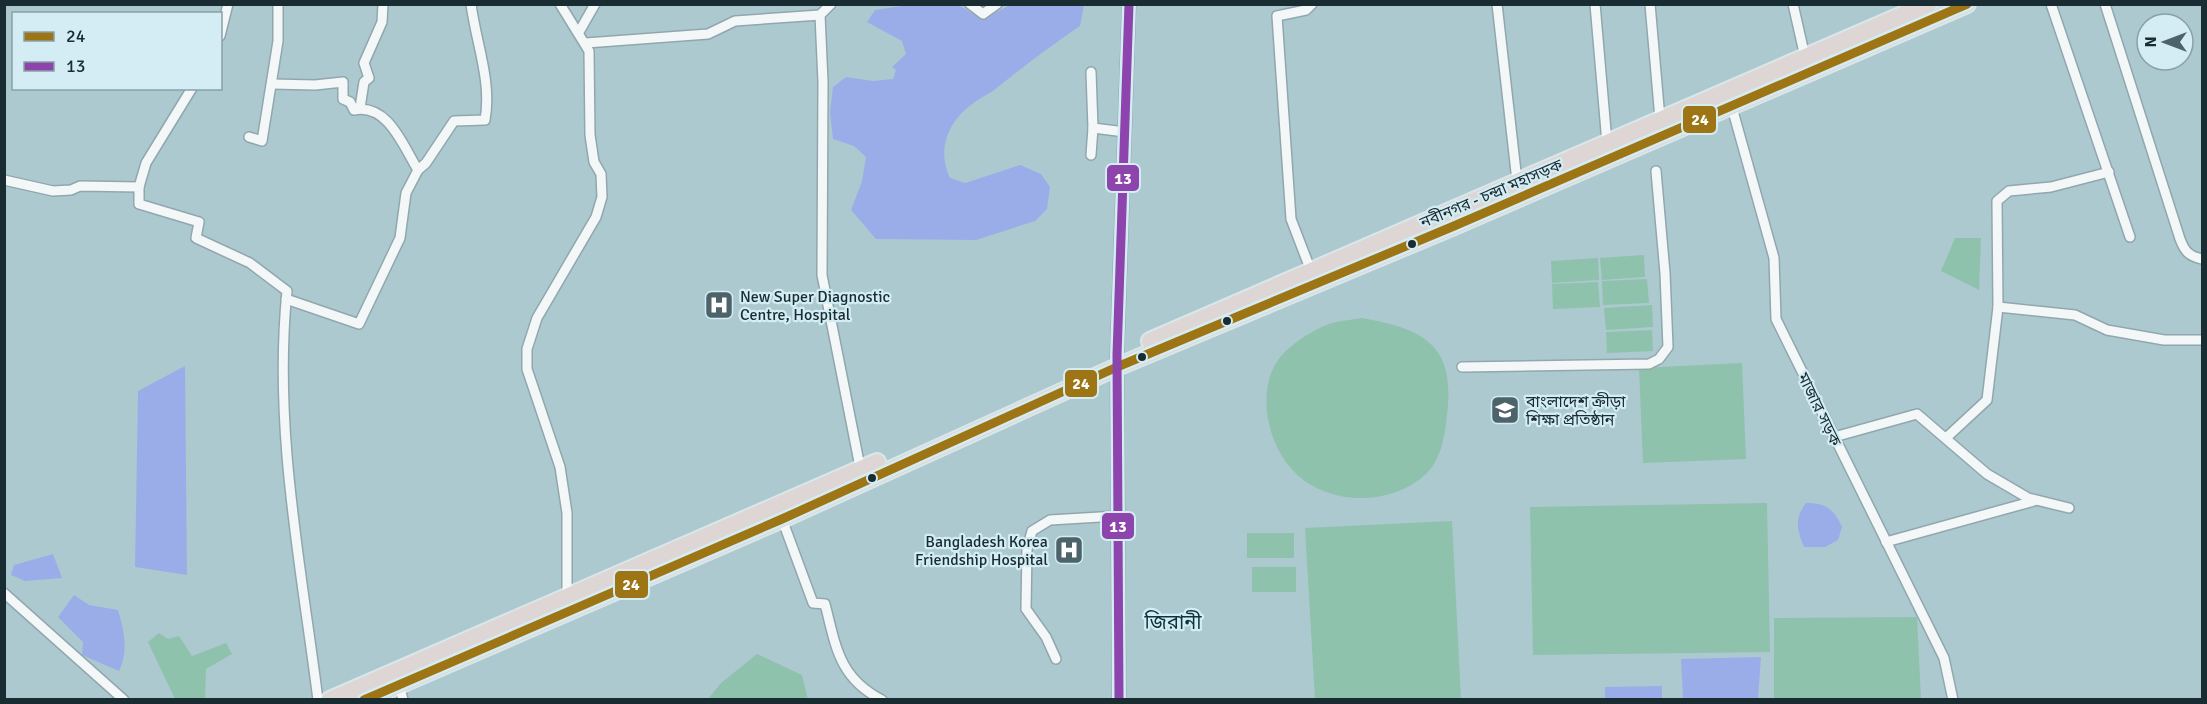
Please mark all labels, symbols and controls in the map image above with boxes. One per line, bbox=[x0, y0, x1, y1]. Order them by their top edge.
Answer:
legend bbox=[12, 12, 222, 90]
north arrow bbox=[2135, 12, 2195, 72]
text: 24 bbox=[66, 25, 86, 47]
text: N bbox=[2141, 36, 2161, 48]
text: 13 bbox=[66, 55, 85, 77]
line badge: 24 bbox=[1682, 105, 1717, 134]
text: 24 bbox=[1691, 110, 1709, 130]
street label: নবীনগর - চন্দ্রা মহাসড়ক bbox=[1416, 154, 1567, 233]
line badge: 13 bbox=[1106, 164, 1140, 192]
text: 13 bbox=[1114, 169, 1132, 189]
unlabelled marker bbox=[1406, 238, 1418, 250]
place label: New Super Diagnostic Centre, Hospital bbox=[740, 287, 890, 325]
hospital icon: New Super Diagnostic Centre, Hospital bbox=[703, 289, 735, 321]
unlabelled marker bbox=[1221, 315, 1233, 327]
unlabelled marker bbox=[1136, 351, 1148, 363]
street label: মাজার সড়ক bbox=[1792, 368, 1846, 450]
line badge: 24 bbox=[1064, 369, 1098, 398]
text: 24 bbox=[1072, 374, 1090, 394]
place label: বাংলাদেশ ক্রীড়া শিক্ষা প্রতিষ্ঠান bbox=[1525, 392, 1626, 430]
school or university icon: বাংলাদেশ ক্রীড়া শিক্ষা প্রতিষ্ঠান bbox=[1489, 394, 1521, 426]
unlabelled marker bbox=[866, 472, 878, 484]
line badge: 13 bbox=[1101, 512, 1135, 540]
text: 13 bbox=[1109, 517, 1127, 537]
place label: Bangladesh Korea Friendship Hospital bbox=[915, 532, 1048, 570]
hospital icon: Bangladesh Korea Friendship Hospital bbox=[1053, 534, 1085, 566]
line badge: 24 bbox=[614, 570, 649, 599]
text: 24 bbox=[622, 575, 640, 595]
district label: জিরানী bbox=[1143, 610, 1202, 635]

